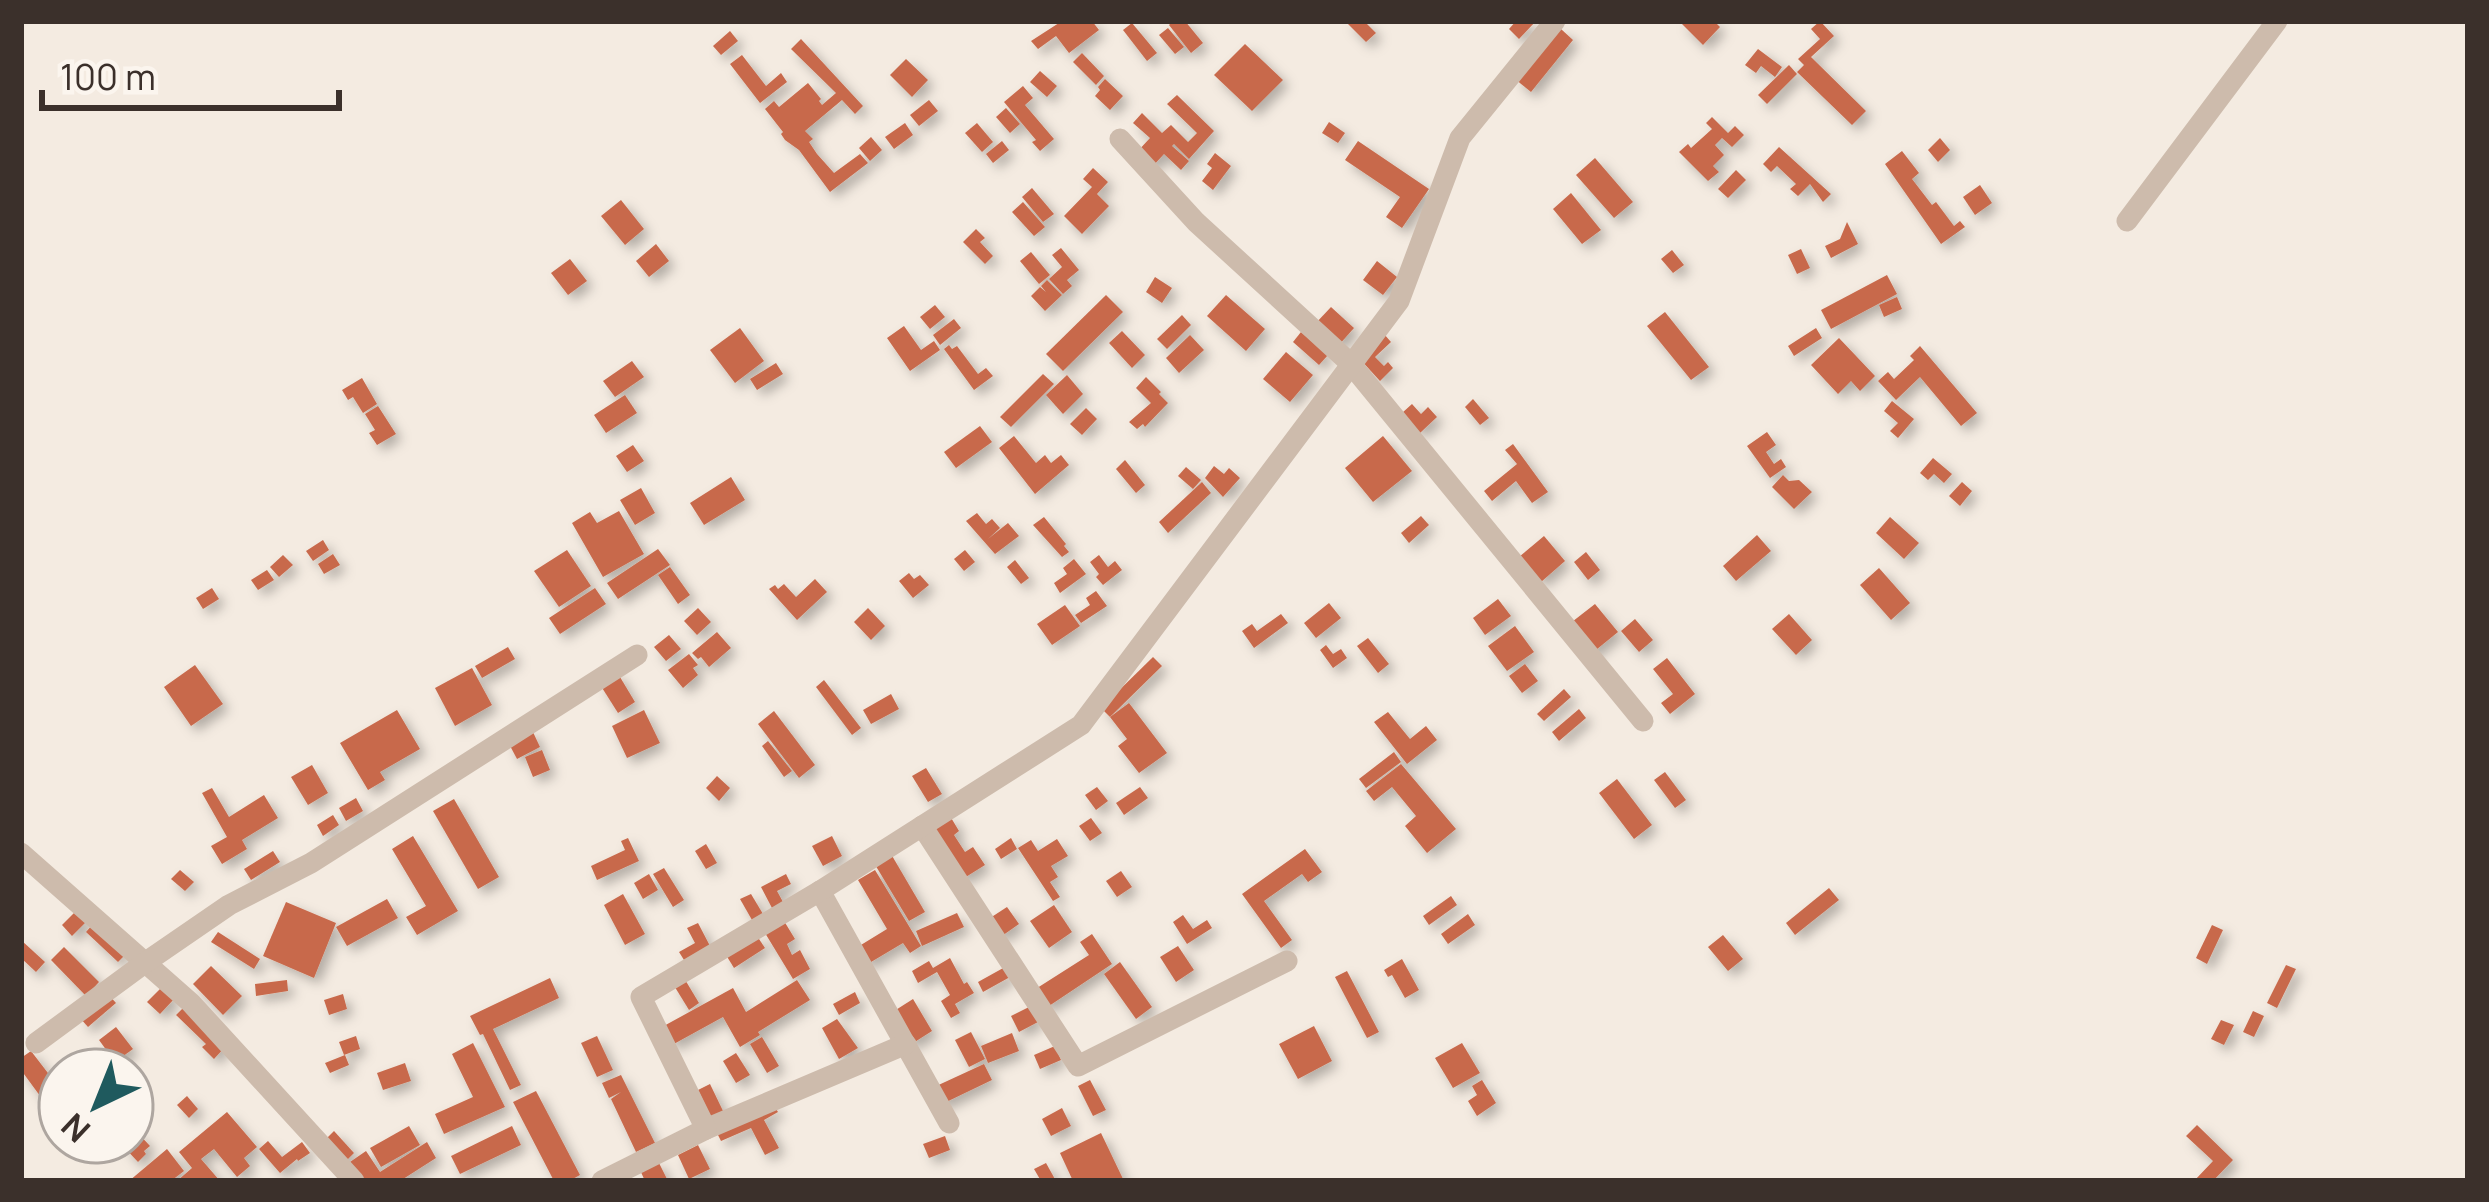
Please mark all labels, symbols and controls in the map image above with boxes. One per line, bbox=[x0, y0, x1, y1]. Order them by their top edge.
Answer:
scale bar bbox=[42, 36, 339, 110]
text: 100 m bbox=[60, 52, 156, 101]
north arrow bbox=[36, 1046, 156, 1166]
text: N bbox=[51, 1104, 99, 1153]

